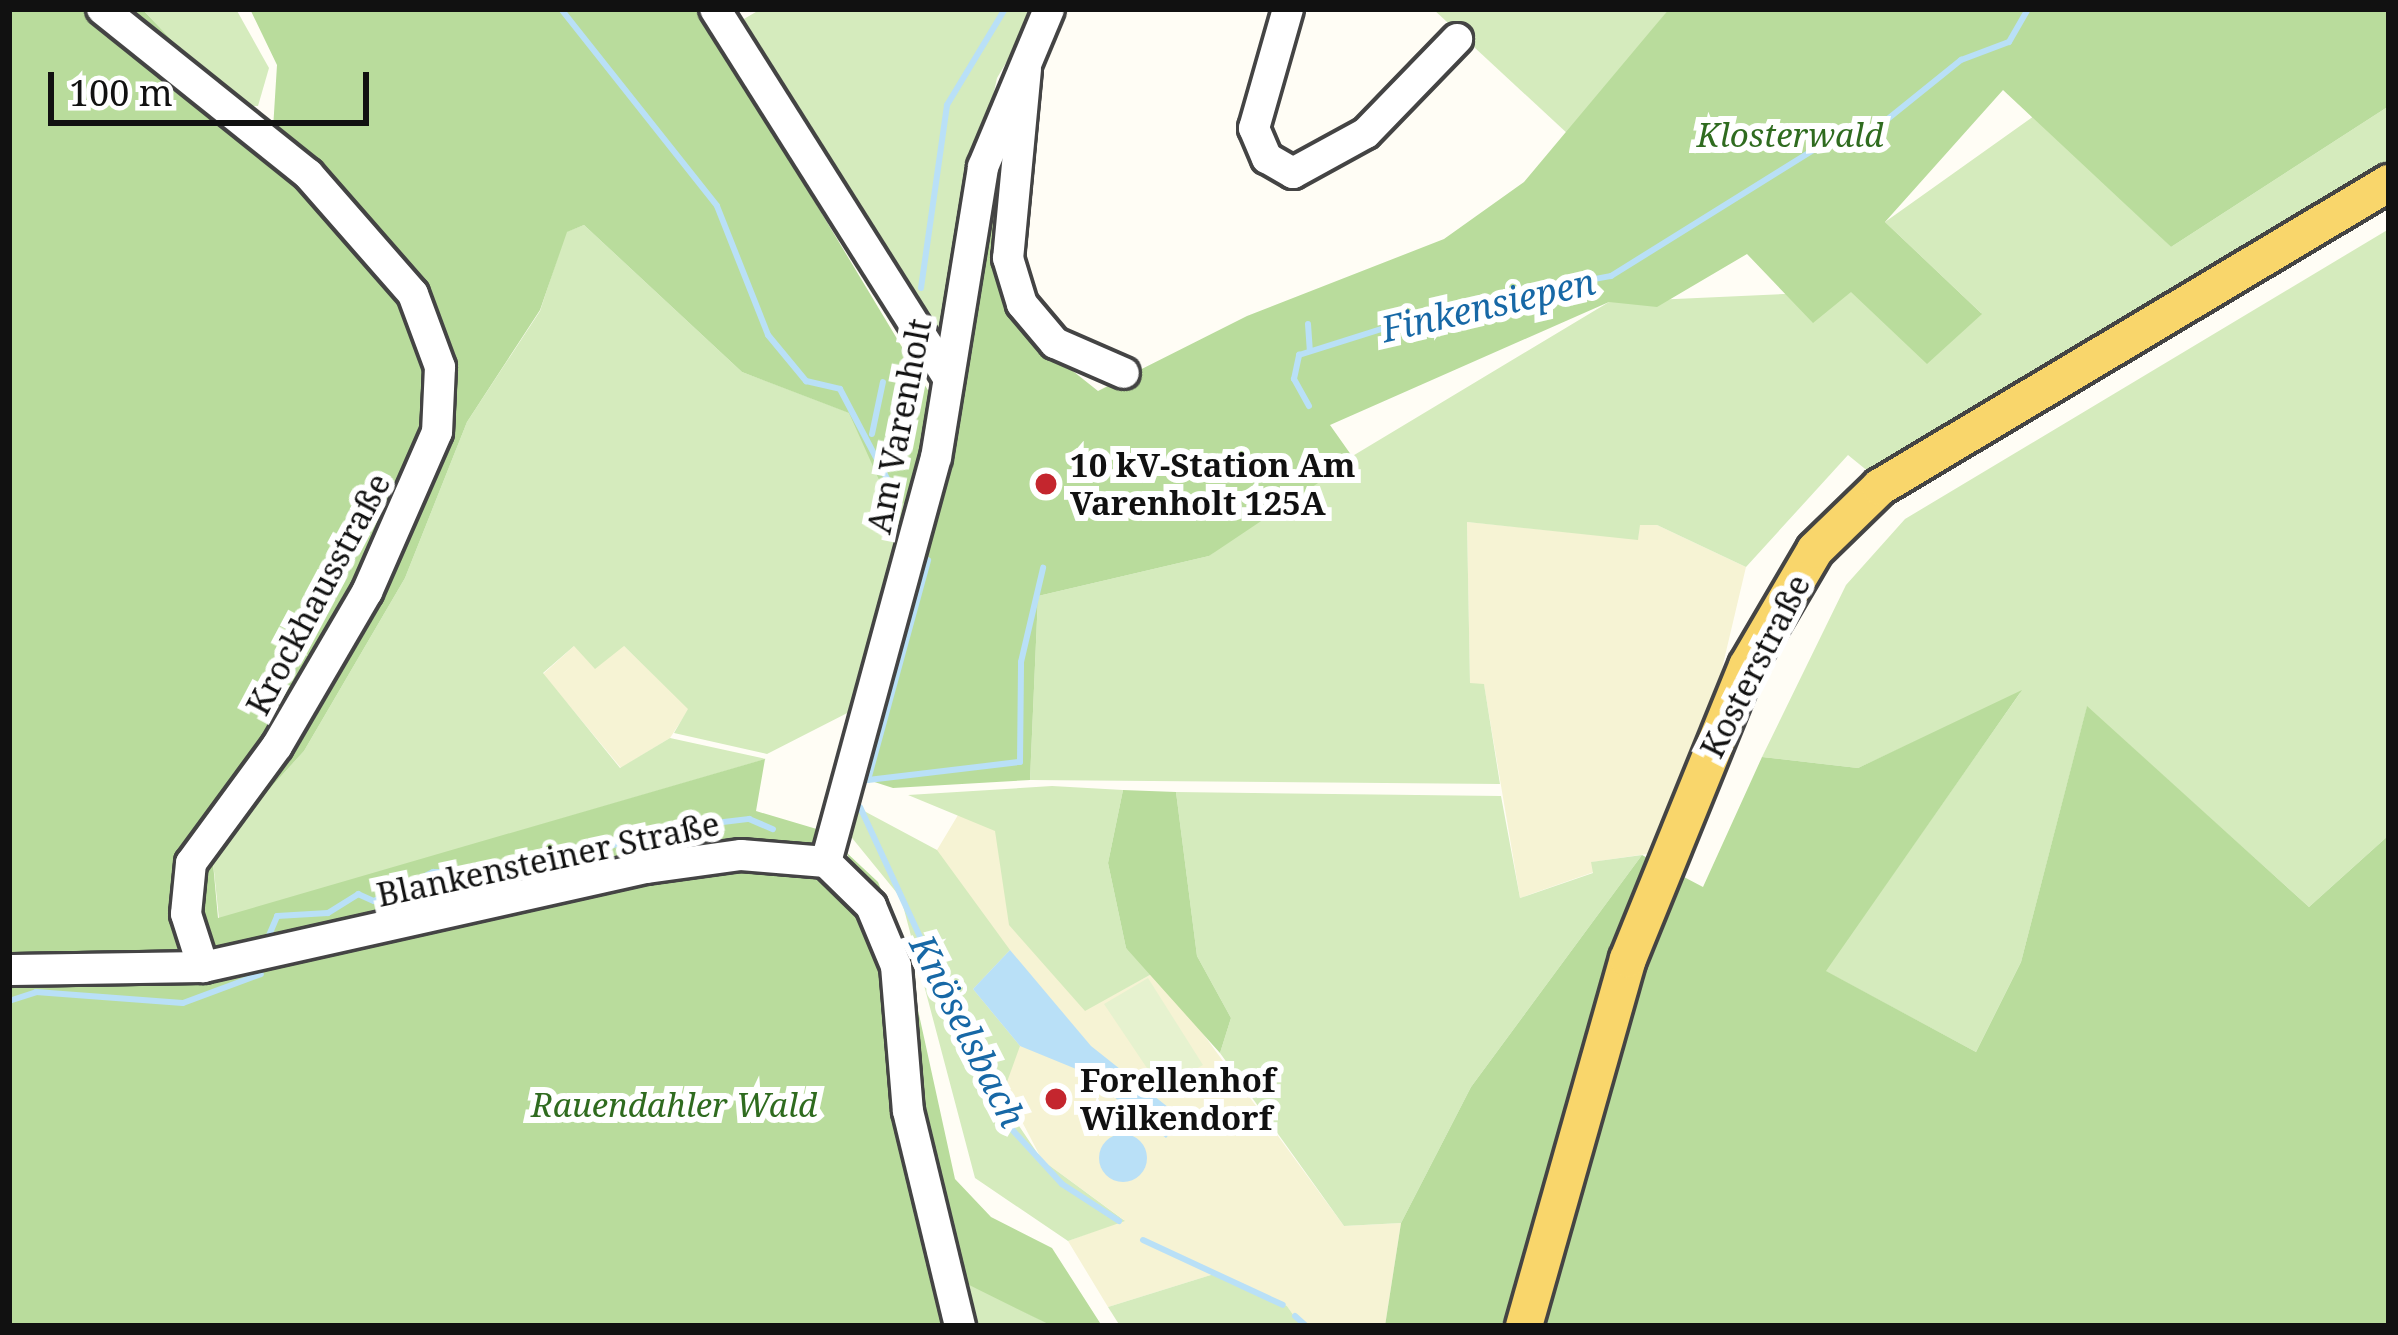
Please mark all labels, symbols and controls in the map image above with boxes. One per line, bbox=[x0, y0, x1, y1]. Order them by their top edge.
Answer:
scale bar bbox=[54, 48, 375, 122]
text: 100 m bbox=[69, 68, 173, 117]
park label: Klosterwald bbox=[1697, 115, 1883, 155]
water label: Finkensiepen bbox=[1377, 259, 1599, 351]
street label: Am Varenholt bbox=[859, 315, 939, 537]
place label: 10 kV-Station Am Varenholt 125A bbox=[1070, 445, 1356, 523]
street label: Krockhausstraße bbox=[238, 467, 398, 721]
marker: 10 kV-Station Am Varenholt 125A bbox=[1033, 471, 1059, 497]
street label: Kosterstraße bbox=[1692, 568, 1818, 764]
street label: Blankensteiner Straße bbox=[373, 803, 723, 915]
water label: Knöselsbach bbox=[901, 928, 1035, 1134]
place label: Forellenhof Wilkendorf bbox=[1080, 1060, 1275, 1138]
park label: Rauendahler Wald bbox=[531, 1085, 817, 1125]
marker: Forellenhof Wilkendorf bbox=[1043, 1086, 1069, 1112]

